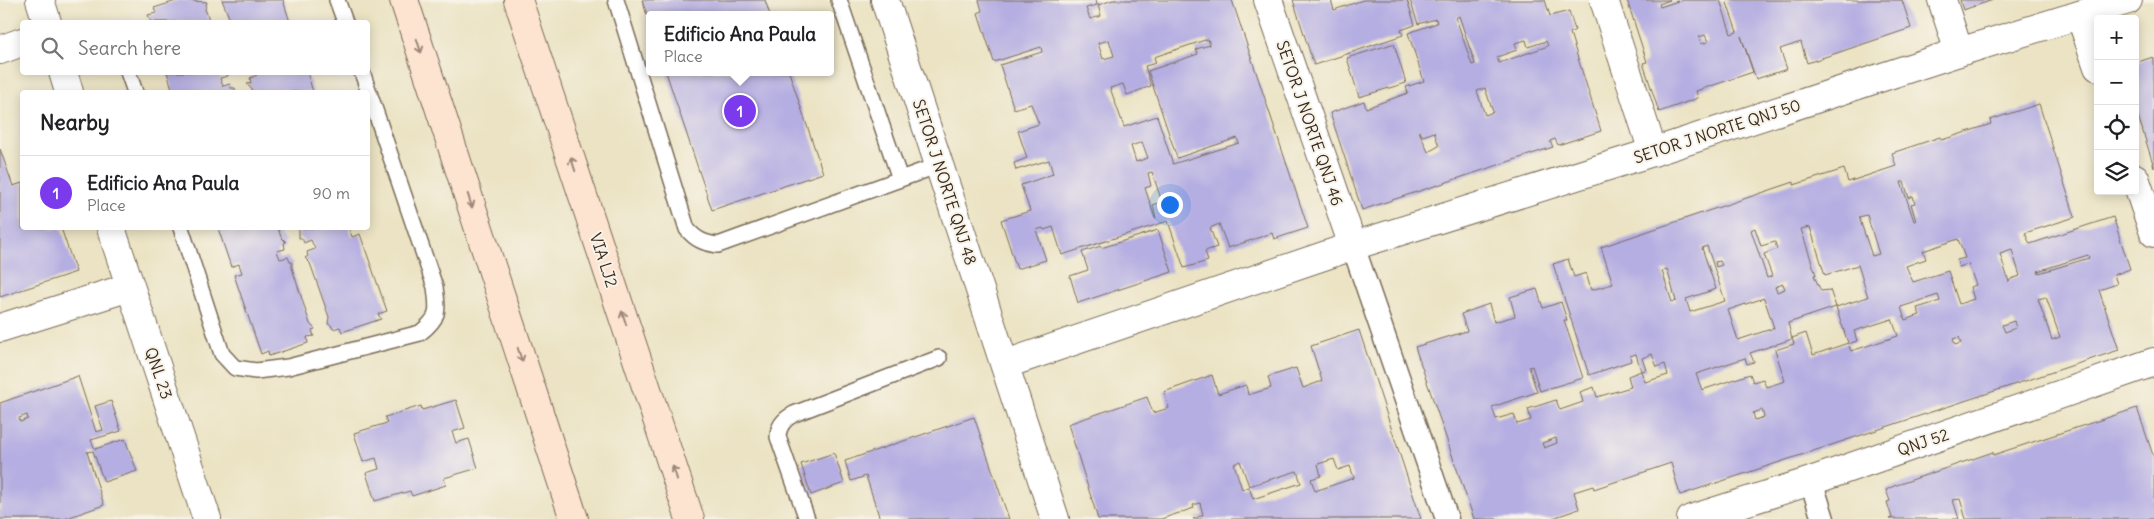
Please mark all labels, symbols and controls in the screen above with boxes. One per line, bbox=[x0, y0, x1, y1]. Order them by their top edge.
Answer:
popup bbox=[646, 11, 834, 76]
map controls bbox=[2094, 15, 2139, 195]
button: + bbox=[2094, 15, 2139, 60]
search box bbox=[20, 20, 370, 75]
text: Edificio Ana Paula bbox=[664, 22, 816, 46]
icon: search bbox=[38, 34, 66, 62]
text: Search here bbox=[78, 36, 181, 60]
one-way arrow bbox=[415, 38, 425, 54]
street label: SETOR J NORTE QNJ 46 bbox=[1272, 38, 1348, 208]
text: Place bbox=[664, 46, 703, 66]
button: − bbox=[2094, 60, 2139, 105]
pin: 1 bbox=[724, 92, 756, 130]
street label: SETOR J NORTE QNJ 50 bbox=[1631, 95, 1803, 167]
street label: SETOR J NORTE QNJ 48 bbox=[909, 97, 981, 267]
button: locate bbox=[2094, 105, 2139, 150]
text: Nearby bbox=[40, 109, 110, 136]
button: layers bbox=[2094, 150, 2139, 195]
one-way arrow bbox=[567, 156, 577, 172]
text: Edificio Ana Paula bbox=[87, 171, 239, 195]
text: 1 bbox=[53, 183, 59, 203]
text: 90 m bbox=[312, 183, 350, 203]
one-way arrow bbox=[465, 192, 475, 208]
your location bbox=[1157, 192, 1183, 218]
text: Place bbox=[87, 195, 126, 215]
street label: VIA LJ2 bbox=[586, 230, 622, 290]
one-way arrow bbox=[618, 311, 628, 327]
street label: QNL 23 bbox=[141, 344, 177, 402]
one-way arrow bbox=[516, 347, 525, 363]
street label: QNJ 52 bbox=[1895, 424, 1952, 460]
one-way arrow bbox=[669, 465, 679, 481]

